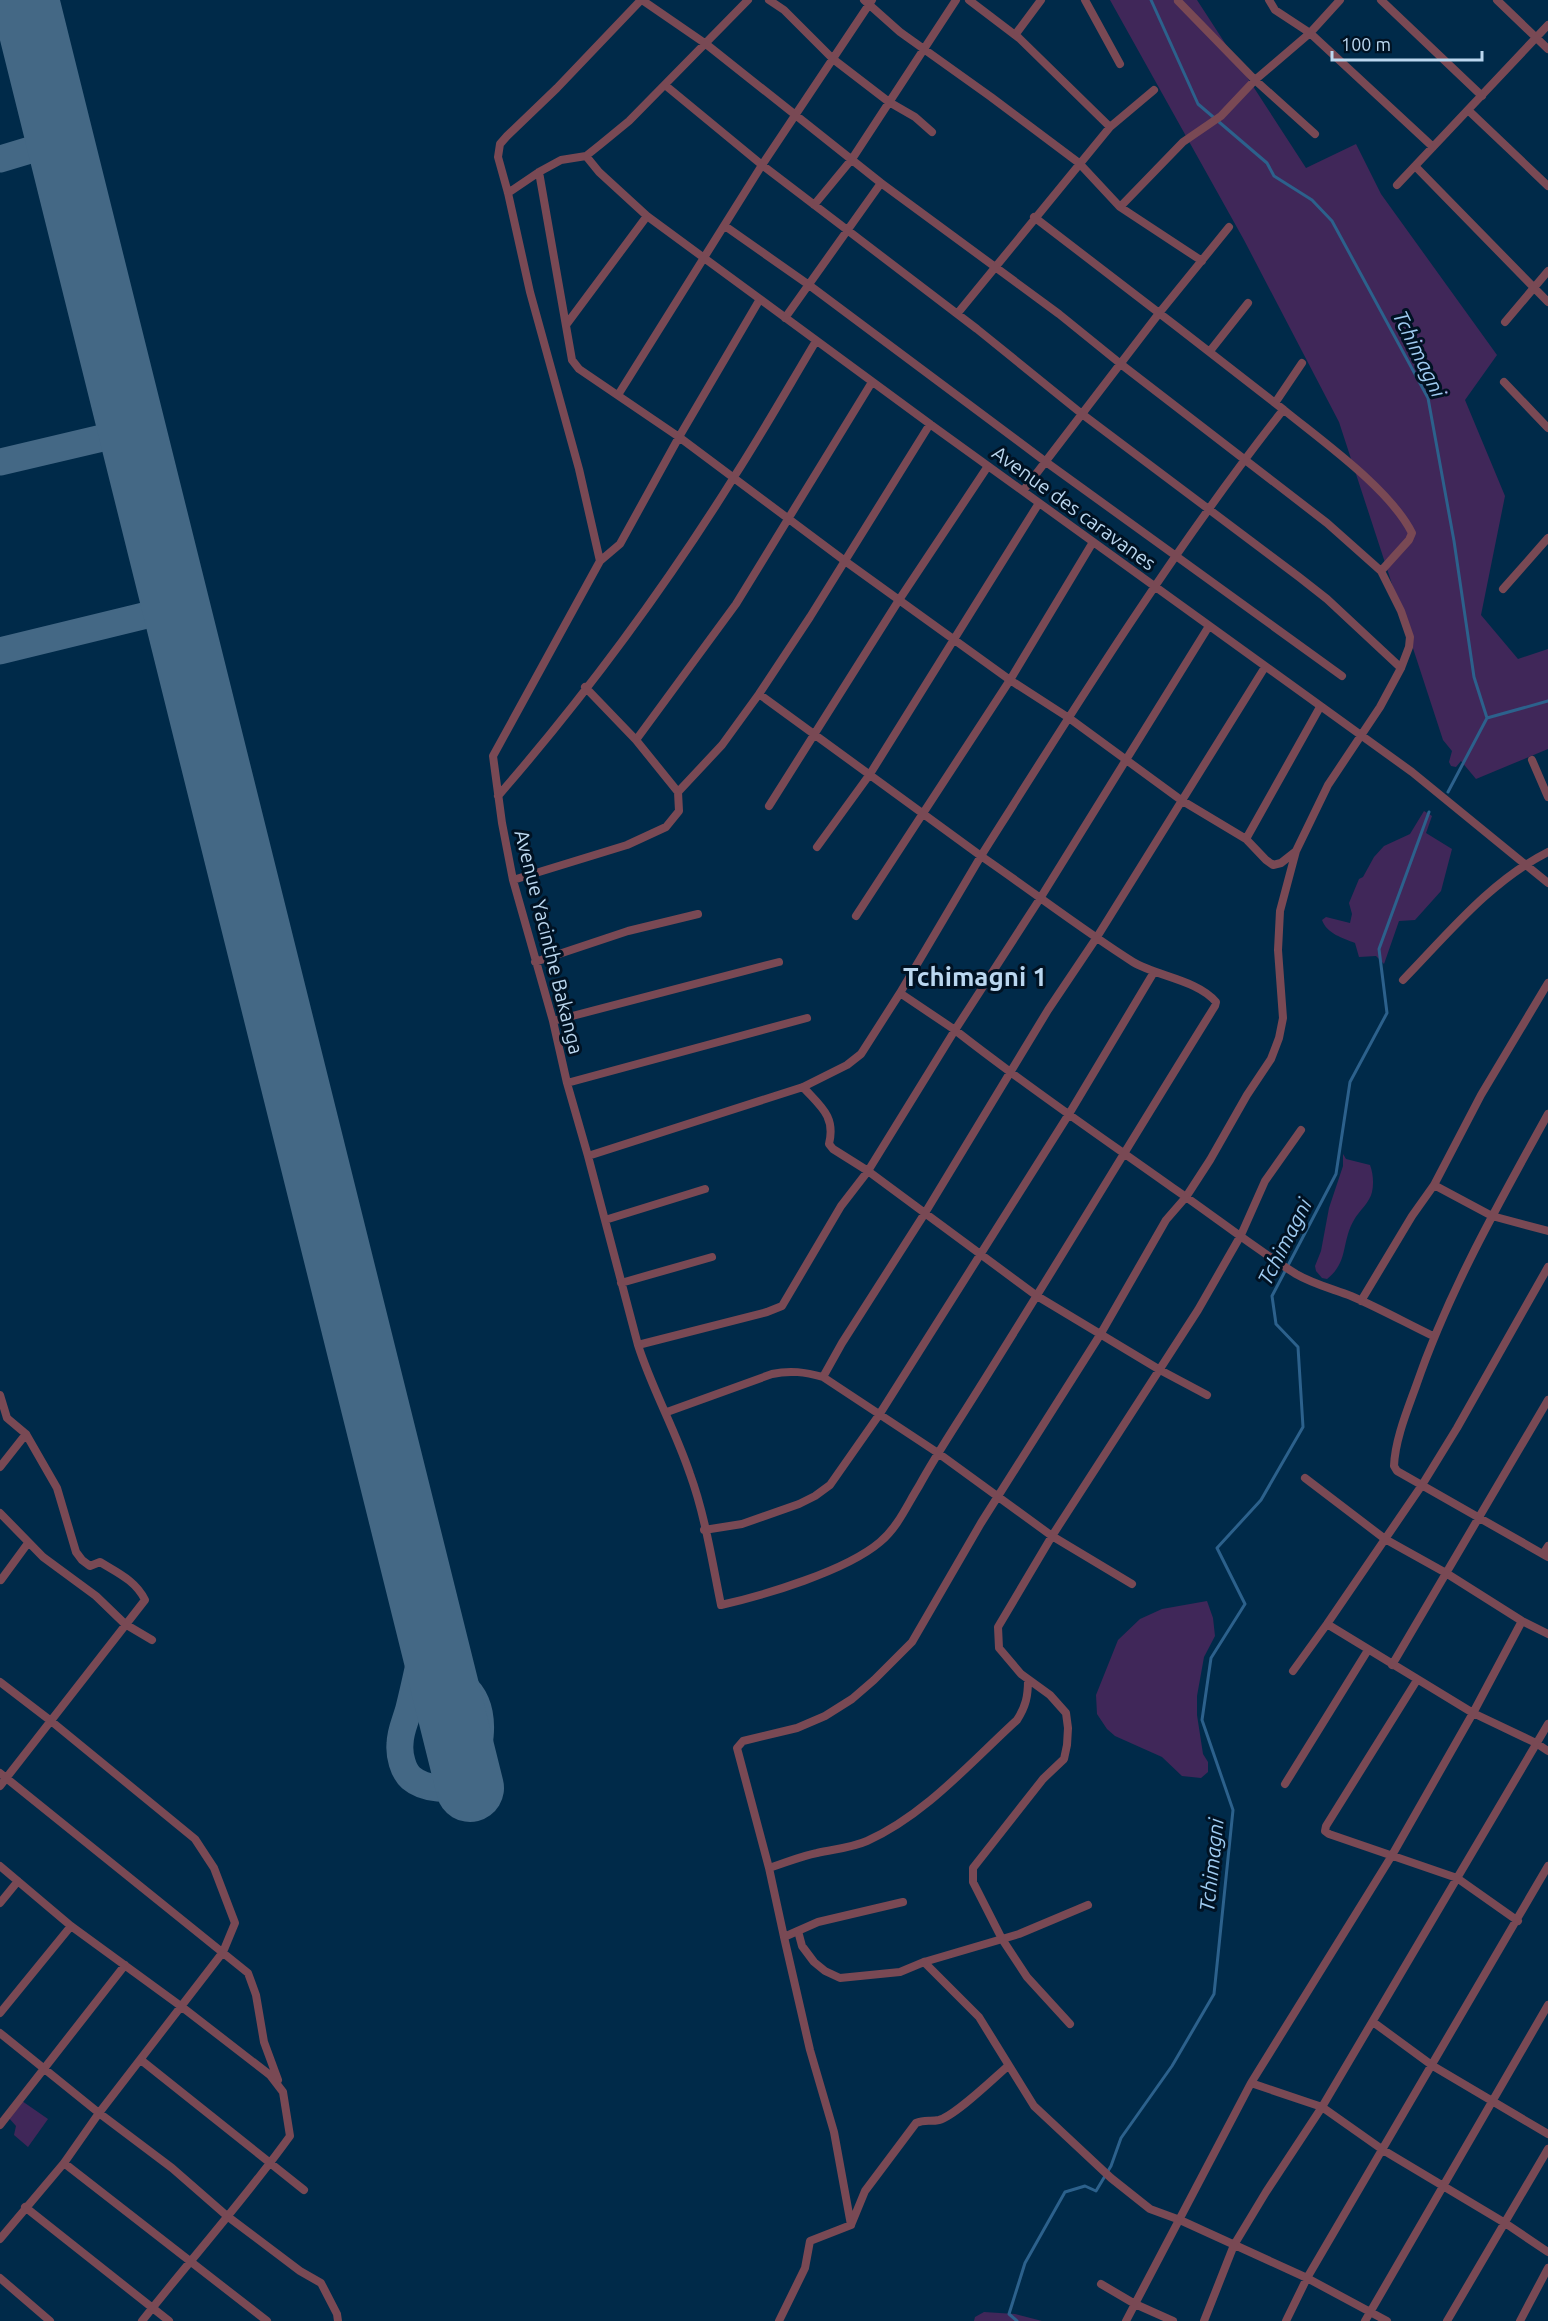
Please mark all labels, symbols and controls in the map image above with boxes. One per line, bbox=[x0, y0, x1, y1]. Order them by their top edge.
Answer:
scale bar bbox=[1332, 24, 1482, 62]
text: 100 m bbox=[1341, 34, 1391, 54]
water label: Tchimagni bbox=[1389, 306, 1452, 402]
street label: Avenue des caravanes bbox=[988, 441, 1161, 575]
street label: Avenue Yacinthe Bakanga bbox=[510, 827, 588, 1056]
district label: Tchimagni 1 bbox=[903, 962, 1047, 991]
water label: Tchimagni bbox=[1252, 1194, 1316, 1289]
water label: Tchimagni bbox=[1194, 1816, 1228, 1913]

